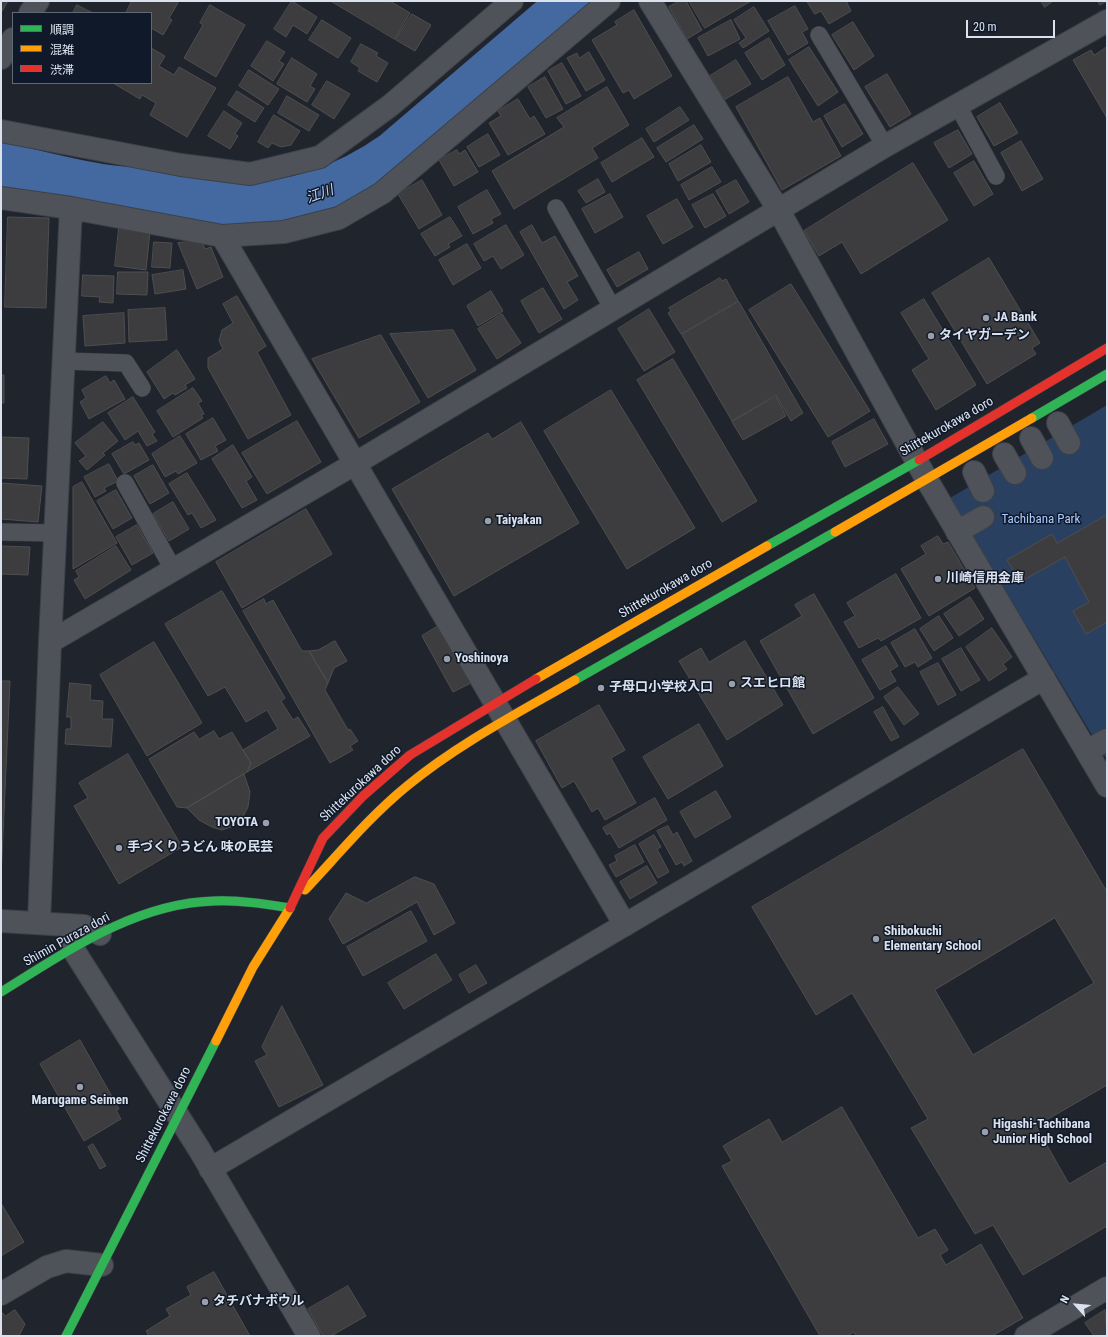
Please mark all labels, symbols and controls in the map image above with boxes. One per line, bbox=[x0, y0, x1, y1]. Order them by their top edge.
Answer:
legend bbox=[12, 12, 152, 84]
scale bar bbox=[968, 12, 1057, 38]
text: 20 m bbox=[973, 20, 997, 34]
text: 順調 bbox=[50, 23, 74, 37]
text: 混雑 bbox=[50, 43, 74, 57]
text: 渋滞 bbox=[50, 63, 74, 77]
water label: 江川 bbox=[304, 182, 336, 208]
place label: JA Bank bbox=[994, 310, 1037, 326]
marker: JA Bank bbox=[981, 313, 991, 323]
place label: タイヤガーデン bbox=[939, 328, 1030, 344]
marker: タイヤガーデン bbox=[926, 331, 936, 341]
street label: Shittekurokawa doro bbox=[897, 394, 997, 460]
park label: Tachibana Park bbox=[1002, 512, 1080, 528]
place label: Taiyakan bbox=[496, 513, 542, 529]
marker: Taiyakan bbox=[483, 516, 493, 526]
street label: Shittekurokawa doro bbox=[616, 556, 716, 622]
place label: 川崎信用金庫 bbox=[946, 571, 1024, 587]
marker: 川崎信用金庫 bbox=[933, 574, 943, 584]
place label: Yoshinoya bbox=[455, 651, 508, 667]
marker: Yoshinoya bbox=[442, 654, 452, 664]
place label: スエヒロ館 bbox=[740, 676, 805, 692]
marker: スエヒロ館 bbox=[727, 679, 737, 689]
place label: 子母口小学校入口 bbox=[609, 680, 713, 696]
marker: 子母口小学校入口 bbox=[596, 683, 606, 693]
street label: Shittekurokawa doro bbox=[317, 742, 405, 826]
place label: TOYOTA bbox=[215, 815, 258, 831]
marker: TOYOTA bbox=[261, 818, 271, 828]
place label: 手づくりうどん 味の民芸 bbox=[127, 840, 273, 856]
marker: 手づくりうどん 味の民芸 bbox=[114, 843, 124, 853]
street label: Shimin Puraza dori bbox=[21, 910, 113, 970]
place label: Shibokuchi Elementary School bbox=[884, 924, 981, 955]
marker: Shibokuchi Elementary School bbox=[871, 934, 881, 944]
street label: Shittekurokawa doro bbox=[133, 1065, 195, 1165]
marker: Marugame Seimen bbox=[75, 1082, 85, 1092]
place label: Marugame Seimen bbox=[32, 1093, 128, 1109]
place label: Higashi-Tachibana Junior High School bbox=[993, 1117, 1092, 1148]
marker: Higashi-Tachibana Junior High School bbox=[980, 1127, 990, 1137]
north arrow bbox=[1056, 1285, 1096, 1325]
text: N bbox=[1058, 1293, 1072, 1305]
place label: タチバナボウル bbox=[213, 1294, 304, 1310]
marker: タチバナボウル bbox=[200, 1297, 210, 1307]

